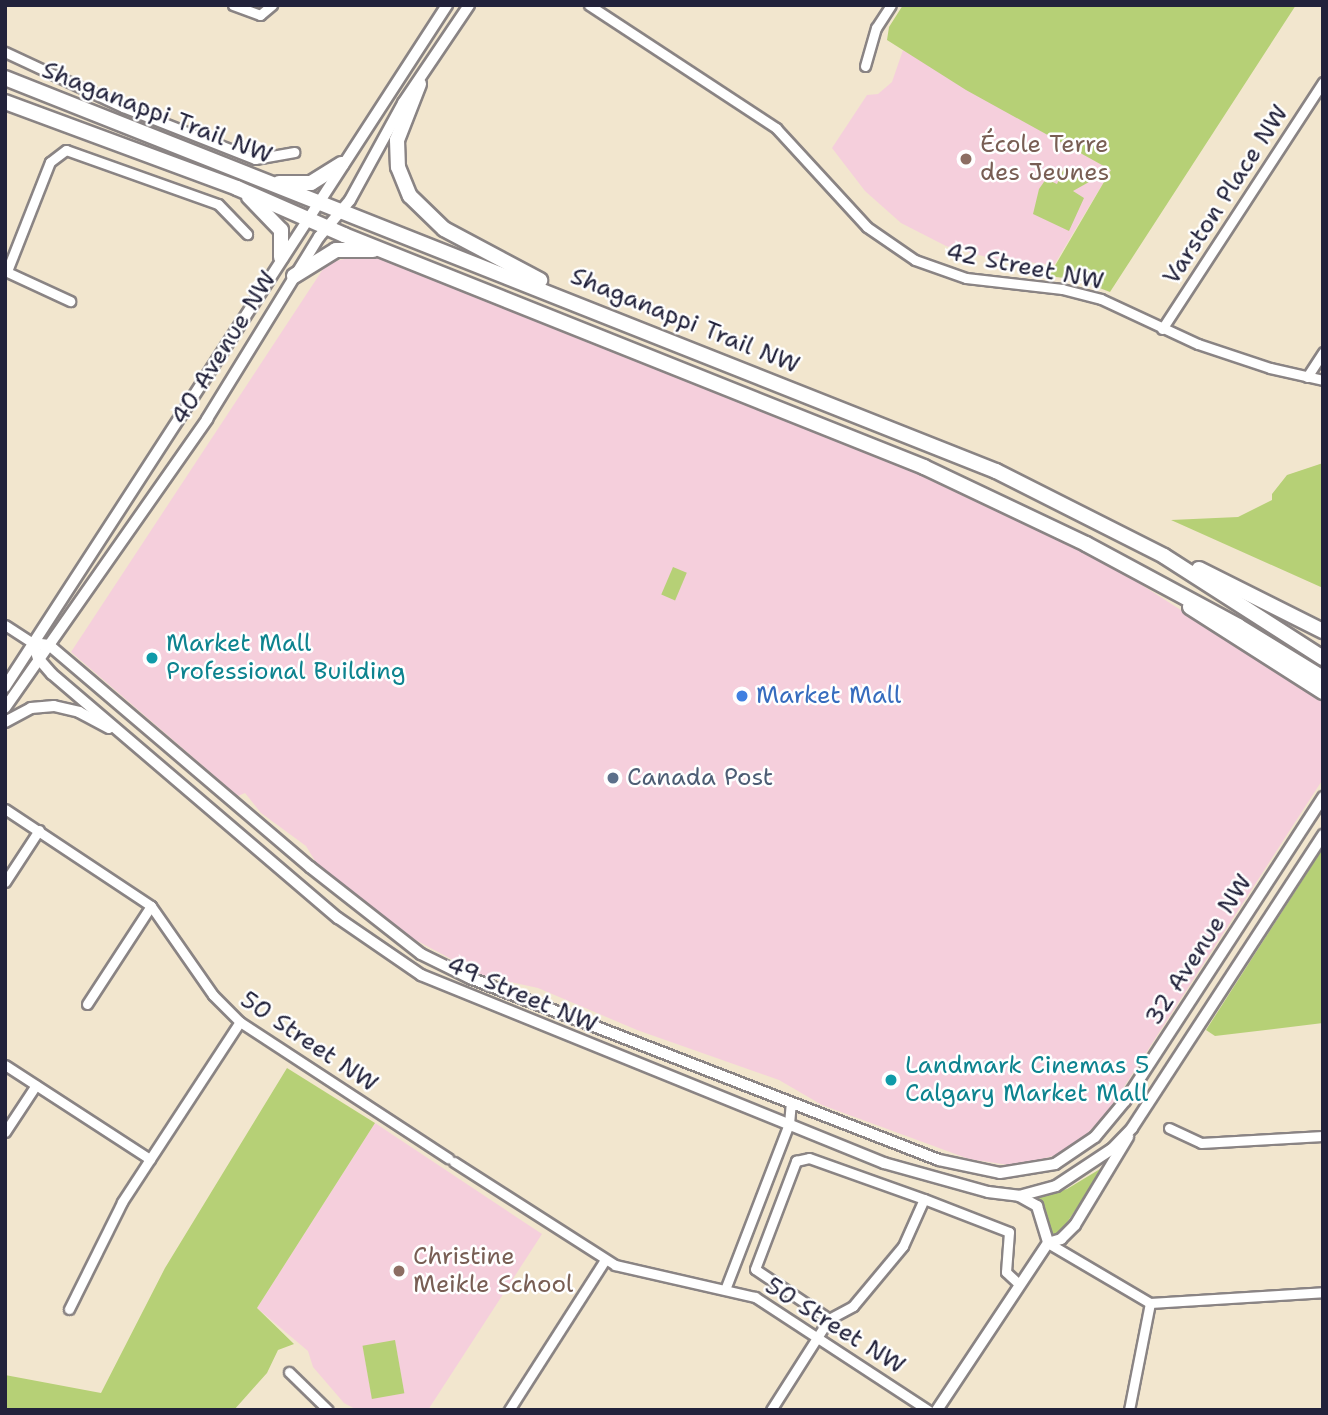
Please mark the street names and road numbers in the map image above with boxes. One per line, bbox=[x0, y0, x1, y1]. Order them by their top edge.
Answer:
street label: Shaganappi Trail NW bbox=[38, 56, 276, 170]
street label: Varston Place NW bbox=[1157, 100, 1295, 290]
street label: 42 Street NW bbox=[944, 238, 1106, 296]
street label: Shaganappi Trail NW bbox=[566, 262, 804, 380]
street label: 40 Avenue NW bbox=[165, 266, 283, 430]
street label: 32 Avenue NW bbox=[1139, 869, 1259, 1031]
street label: 49 Street NW bbox=[442, 950, 602, 1040]
street label: 50 Street NW bbox=[235, 985, 383, 1099]
street label: 50 Street NW bbox=[760, 1272, 910, 1380]

